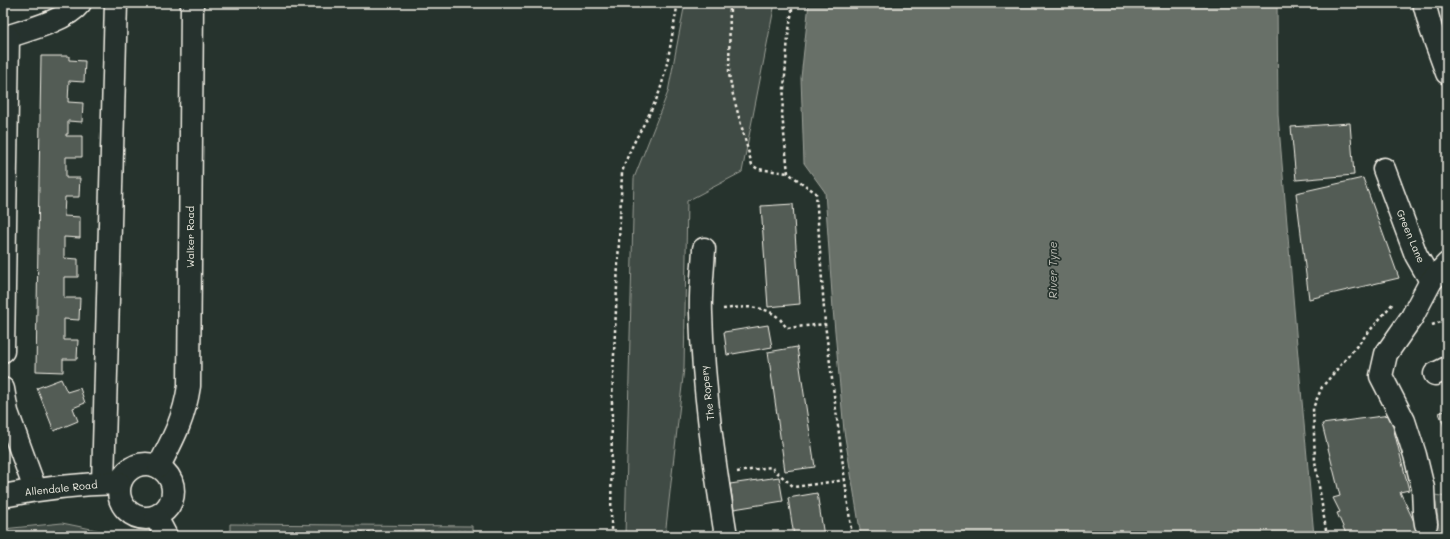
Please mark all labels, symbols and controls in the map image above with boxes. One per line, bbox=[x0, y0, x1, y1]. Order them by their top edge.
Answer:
street label: Walker Road bbox=[183, 206, 197, 268]
street label: Green Lane bbox=[1393, 207, 1429, 265]
water label: River Tyne bbox=[1045, 241, 1060, 298]
street label: The Ropery bbox=[697, 365, 717, 421]
street label: Allendale Road bbox=[24, 477, 98, 499]

